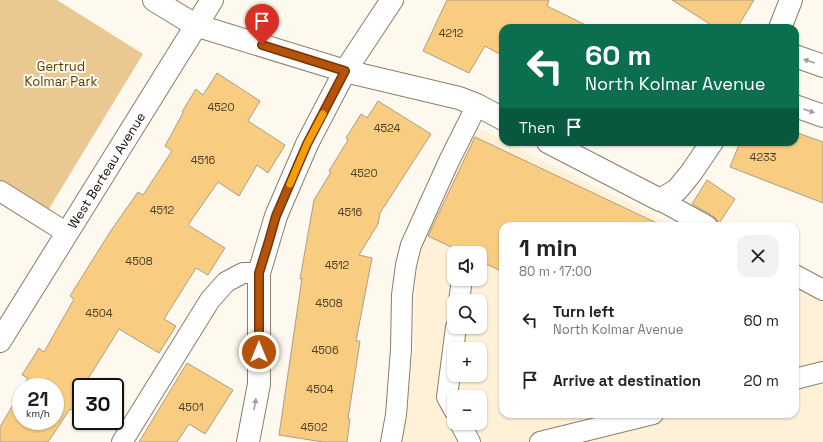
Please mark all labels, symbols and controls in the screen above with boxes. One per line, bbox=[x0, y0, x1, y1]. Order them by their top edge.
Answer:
pin bbox=[245, 4, 279, 45]
icon: arrive bbox=[251, 10, 273, 32]
house number: 4212 bbox=[439, 26, 464, 40]
text: 60 m bbox=[585, 37, 651, 73]
icon: left bbox=[519, 40, 571, 92]
park label: Gertrud Kolmar Park bbox=[25, 58, 97, 90]
one-way arrow bbox=[803, 58, 815, 64]
text: North Kolmar Avenue bbox=[585, 72, 766, 95]
house number: 4520 bbox=[207, 100, 235, 114]
one-way arrow bbox=[803, 108, 815, 114]
street label: West Berteau Avenue bbox=[64, 109, 149, 232]
icon: arrive bbox=[563, 116, 585, 138]
text: Then bbox=[519, 118, 555, 137]
house number: 4524 bbox=[374, 121, 400, 135]
house number: 4233 bbox=[750, 150, 777, 164]
house number: 4516 bbox=[191, 153, 216, 167]
house number: 4520 bbox=[350, 166, 378, 180]
house number: 4512 bbox=[150, 203, 175, 217]
house number: 4516 bbox=[338, 205, 363, 219]
text: 1 min bbox=[519, 232, 578, 263]
button: close bbox=[737, 235, 779, 277]
map controls bbox=[447, 246, 487, 430]
button: sound bbox=[447, 246, 487, 286]
house number: 4508 bbox=[125, 254, 153, 268]
house number: 4512 bbox=[325, 258, 350, 272]
text: 80 m · 17:00 bbox=[519, 263, 592, 280]
button: search bbox=[447, 294, 487, 334]
house number: 4508 bbox=[315, 296, 343, 310]
text: Turn left bbox=[553, 302, 615, 321]
house number: 4504 bbox=[85, 306, 113, 320]
icon: left bbox=[519, 309, 541, 331]
text: 60 m bbox=[743, 311, 779, 330]
text: North Kolmar Avenue bbox=[553, 321, 683, 338]
position arrow bbox=[238, 331, 280, 373]
button: + bbox=[447, 342, 487, 382]
house number: 4506 bbox=[311, 343, 339, 357]
icon: arrive bbox=[519, 369, 541, 391]
text: Arrive at destination bbox=[553, 371, 701, 390]
text: 20 m bbox=[744, 371, 779, 390]
speed limit sign: 30 bbox=[72, 378, 124, 430]
house number: 4504 bbox=[306, 382, 334, 396]
text: 21 bbox=[28, 386, 48, 412]
button: − bbox=[447, 390, 487, 430]
one-way arrow bbox=[252, 398, 258, 410]
house number: 4501 bbox=[178, 400, 204, 414]
text: km/h bbox=[26, 407, 50, 420]
house number: 4502 bbox=[300, 420, 328, 434]

